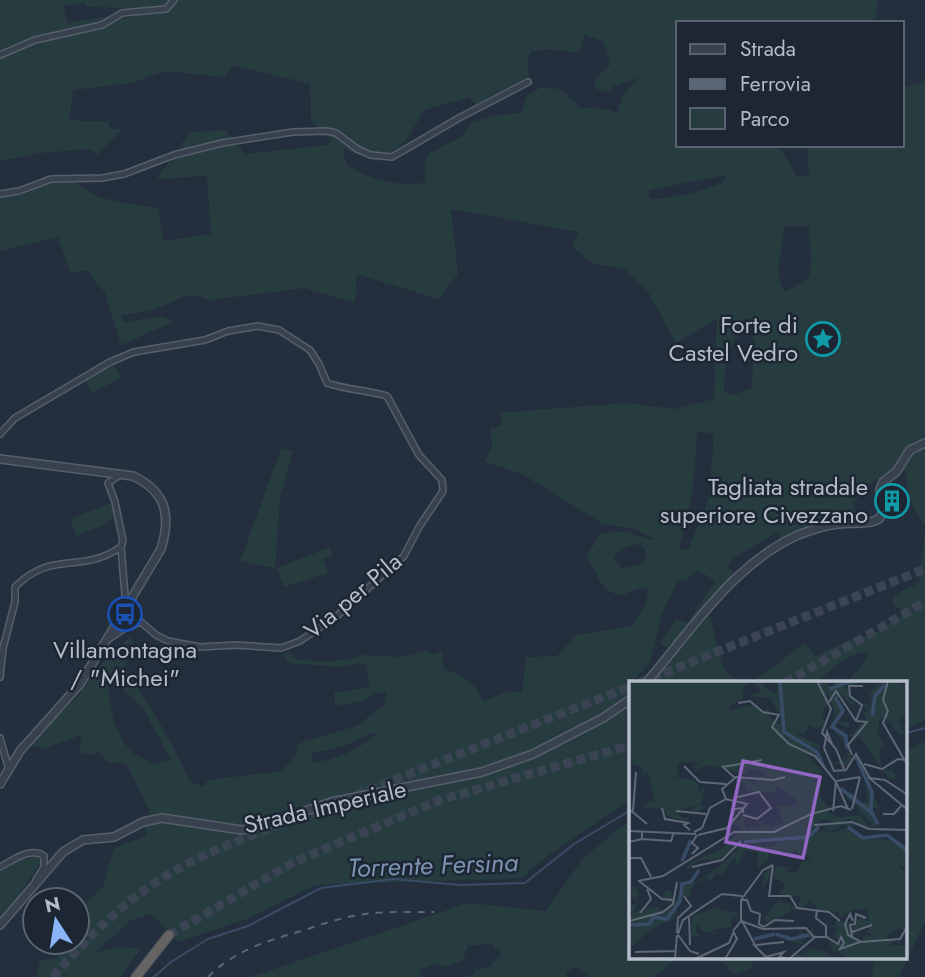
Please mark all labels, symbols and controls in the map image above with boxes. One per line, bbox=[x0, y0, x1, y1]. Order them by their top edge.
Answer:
legend bbox=[676, 21, 904, 147]
text: Strada bbox=[740, 34, 796, 64]
text: Ferrovia bbox=[740, 69, 811, 99]
text: Parco bbox=[740, 104, 789, 134]
place label: Forte di Castel Vedro bbox=[669, 307, 798, 370]
place icon: Forte di Castel Vedro bbox=[804, 320, 842, 358]
place label: Tagliata stradale superiore Civezzano bbox=[660, 469, 868, 532]
building icon: Tagliata stradale superiore Civezzano bbox=[873, 482, 911, 520]
street label: Via per Pila bbox=[296, 544, 409, 647]
bus stop icon: Villamontagna / "Michei" bbox=[106, 595, 144, 633]
place label: Villamontagna / "Michei" bbox=[53, 632, 197, 695]
inset map bbox=[629, 681, 908, 960]
street label: Strada Imperiale bbox=[240, 771, 410, 842]
water label: Torrente Fersina bbox=[347, 843, 520, 887]
north arrow bbox=[21, 886, 91, 956]
text: N bbox=[42, 890, 63, 920]

